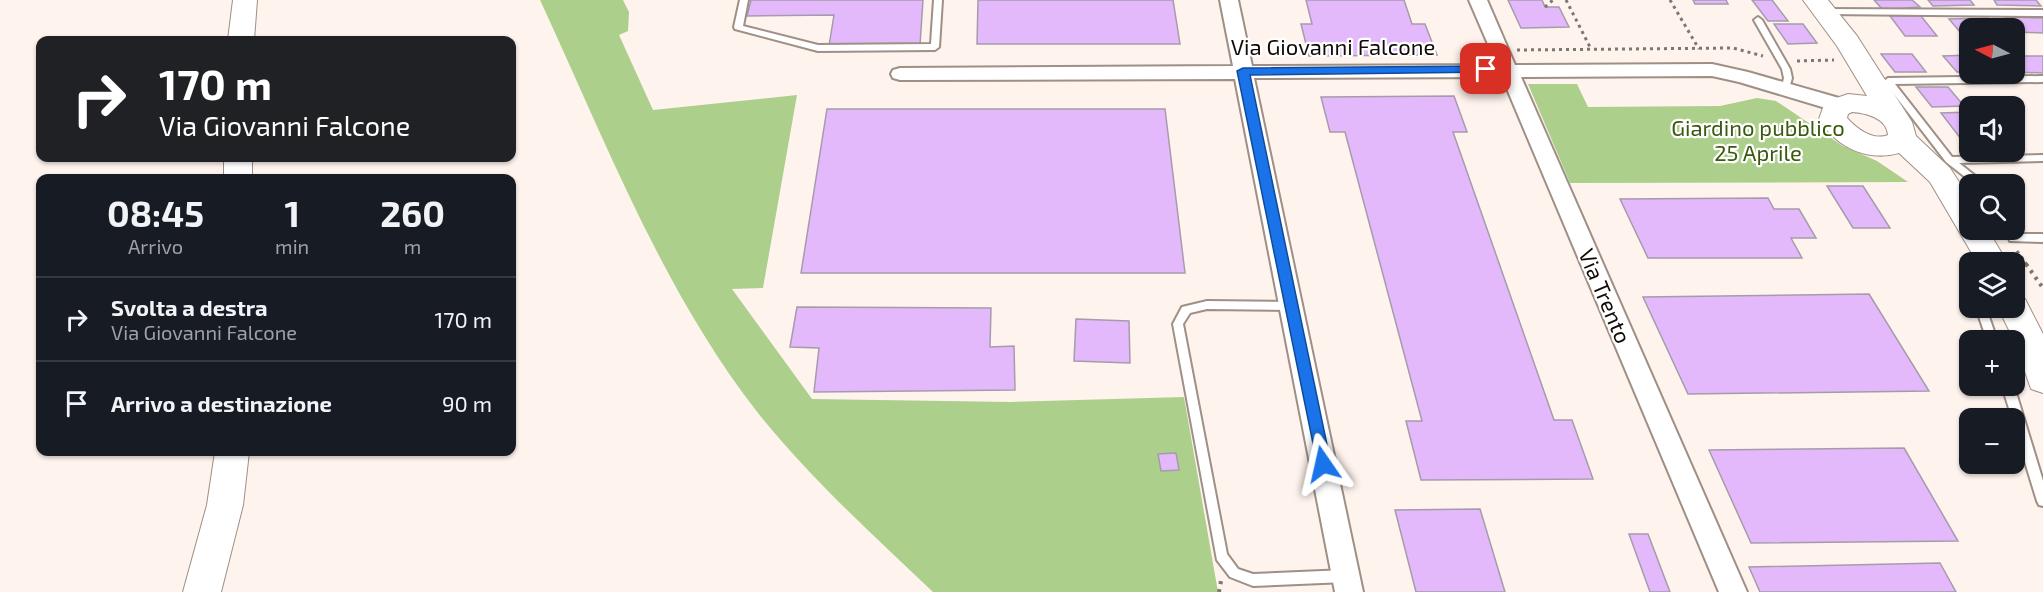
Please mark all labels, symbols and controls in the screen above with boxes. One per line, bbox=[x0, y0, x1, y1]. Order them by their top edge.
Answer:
north arrow bbox=[1959, 18, 2025, 84]
map controls bbox=[1959, 18, 2025, 474]
street label: Via Giovanni Falcone bbox=[1231, 33, 1435, 59]
pin bbox=[1460, 43, 1511, 94]
icon: arrive bbox=[1469, 52, 1502, 85]
text: 170 m bbox=[159, 58, 272, 108]
icon: right bbox=[60, 60, 138, 138]
button: sound bbox=[1959, 96, 2025, 162]
text: Via Giovanni Falcone bbox=[159, 109, 410, 141]
park label: Giardino pubblico 25 Aprile bbox=[1671, 114, 1845, 165]
button: search bbox=[1959, 174, 2025, 240]
text: 08:45 bbox=[107, 191, 204, 234]
text: 1 bbox=[284, 191, 300, 234]
text: 260 bbox=[380, 191, 445, 234]
text: Arrivo bbox=[128, 234, 183, 258]
text: min bbox=[275, 234, 309, 258]
text: m bbox=[404, 234, 421, 258]
street label: Via Trento bbox=[1574, 244, 1637, 347]
button: layers bbox=[1959, 252, 2025, 318]
text: Svolta a destra bbox=[111, 294, 268, 320]
icon: right bbox=[60, 303, 93, 336]
text: 170 m bbox=[435, 306, 492, 332]
text: Via Giovanni Falcone bbox=[111, 320, 297, 344]
button: + bbox=[1959, 330, 2025, 396]
icon: arrive bbox=[60, 387, 93, 420]
text: Arrivo a destinazione bbox=[111, 390, 332, 416]
text: 90 m bbox=[442, 390, 492, 416]
button: − bbox=[1959, 408, 2025, 474]
position arrow bbox=[1291, 432, 1355, 496]

